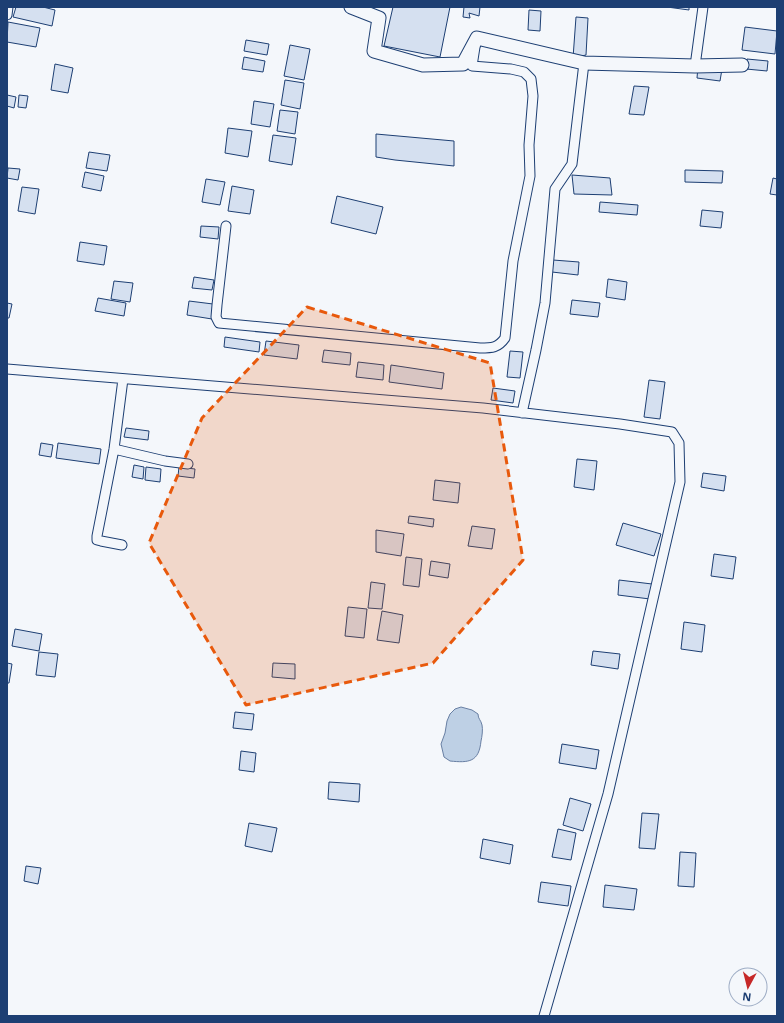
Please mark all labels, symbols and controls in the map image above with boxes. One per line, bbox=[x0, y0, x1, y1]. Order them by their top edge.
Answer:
north arrow bbox=[728, 967, 768, 1007]
text: N bbox=[741, 989, 752, 1005]

